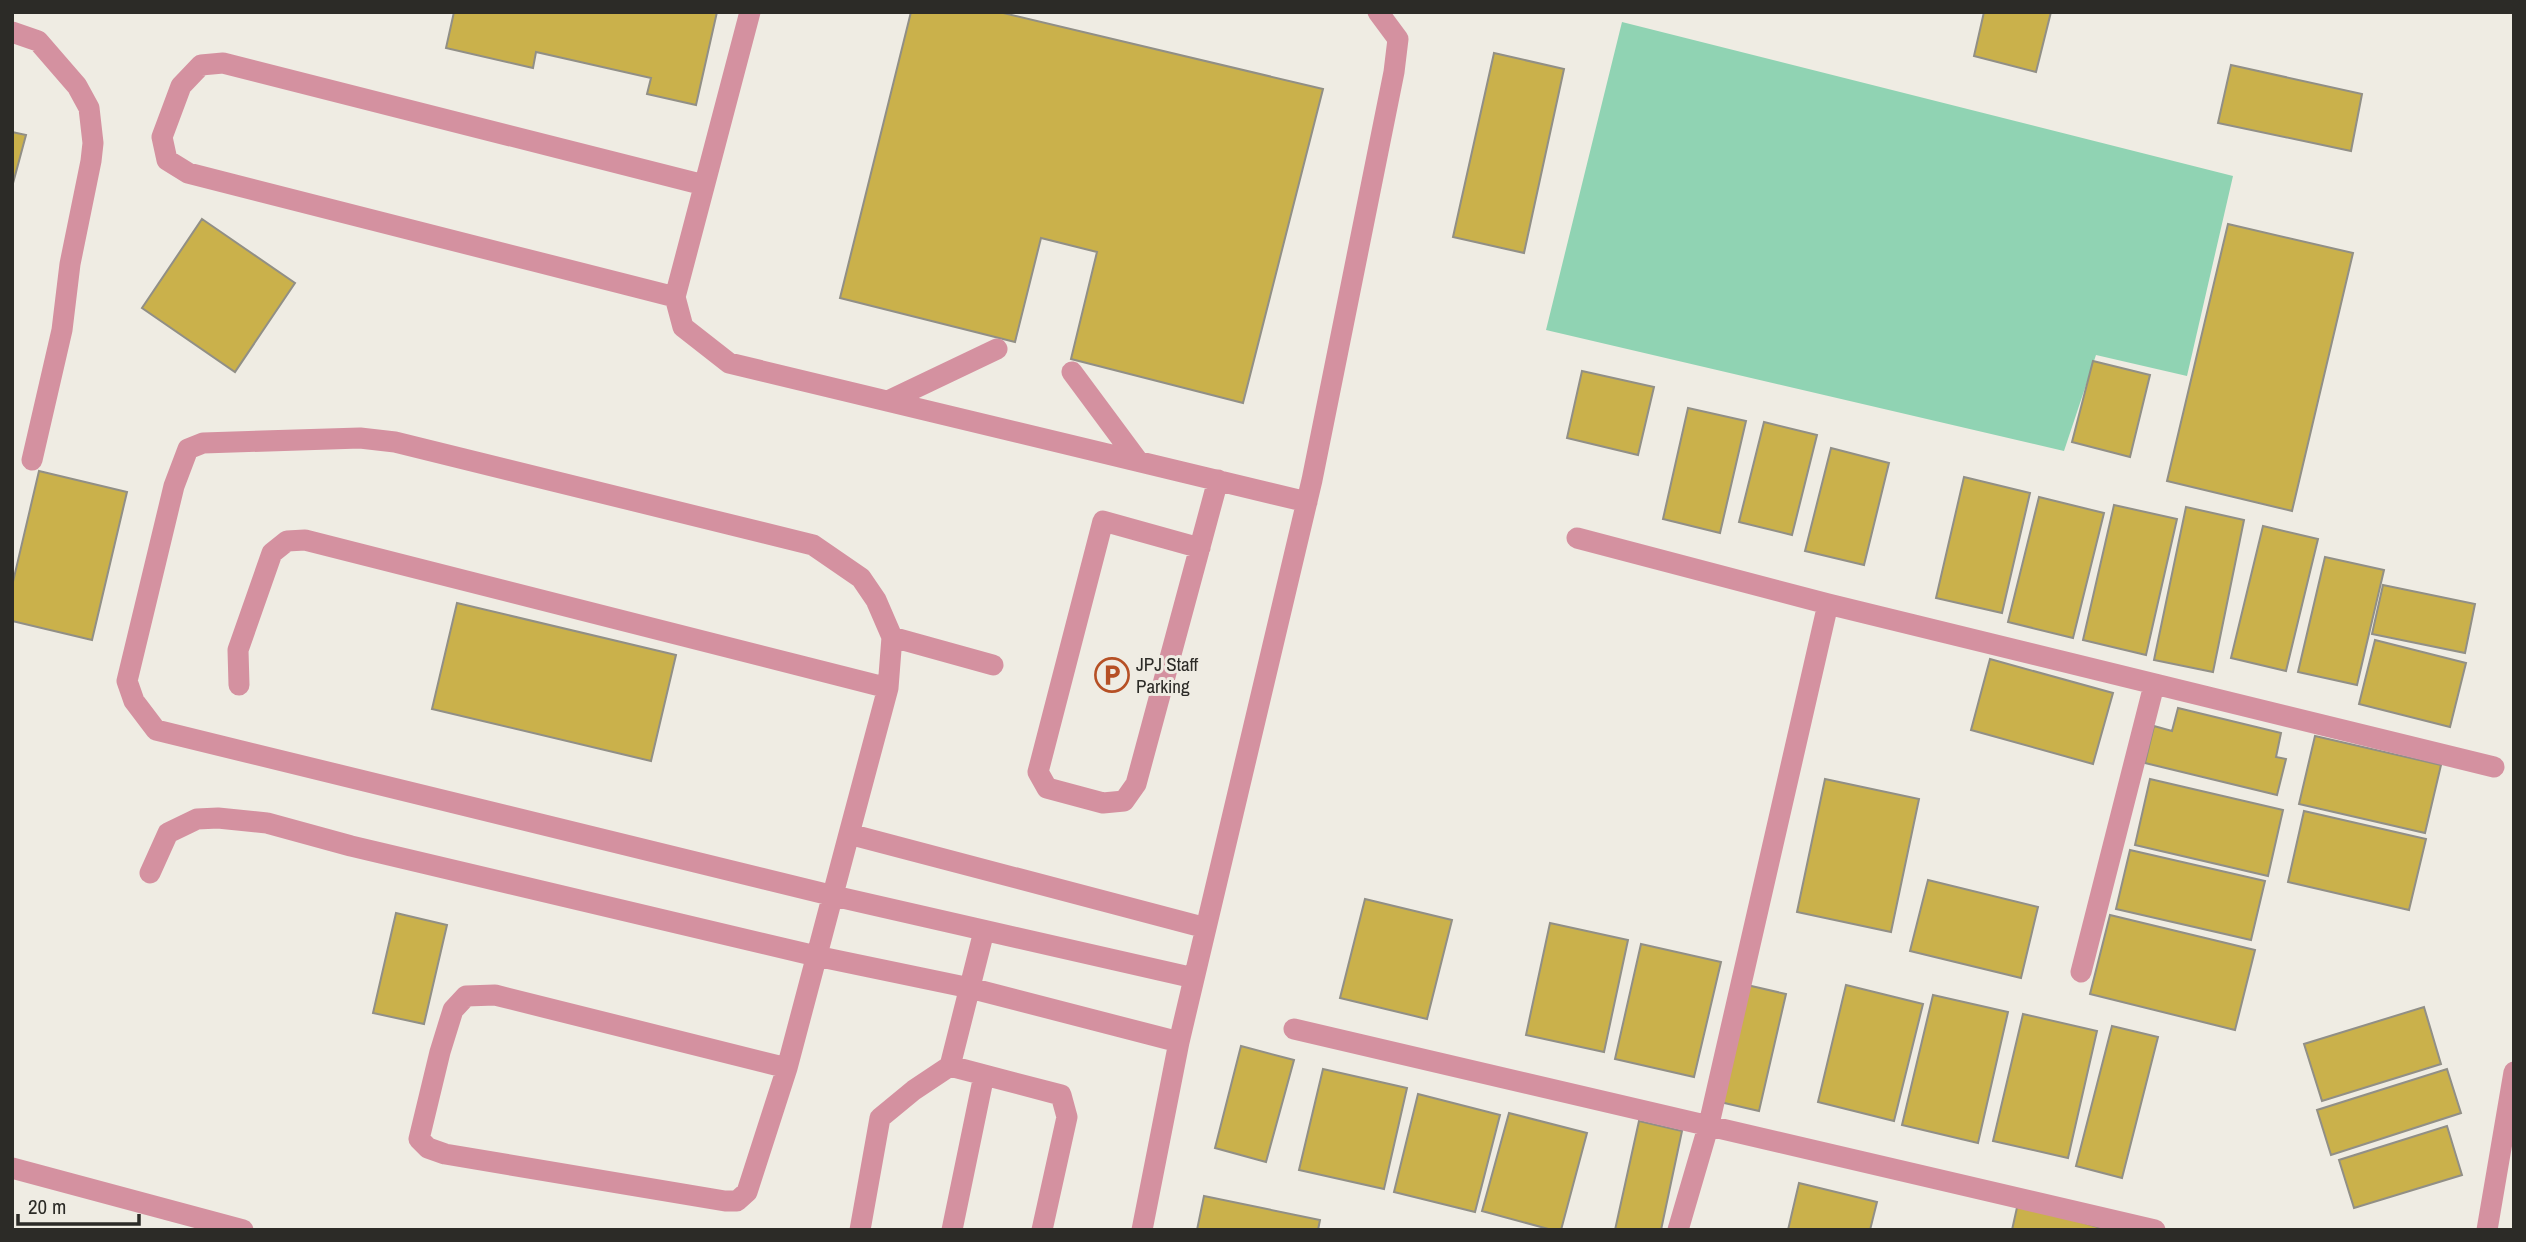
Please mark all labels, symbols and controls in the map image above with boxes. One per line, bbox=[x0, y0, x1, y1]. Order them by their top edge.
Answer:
place label: JPJ Staff Parking bbox=[1136, 651, 1199, 699]
parking icon: JPJ Staff Parking bbox=[1093, 656, 1131, 694]
scale bar bbox=[18, 1182, 138, 1226]
text: 20 m bbox=[28, 1192, 66, 1221]

